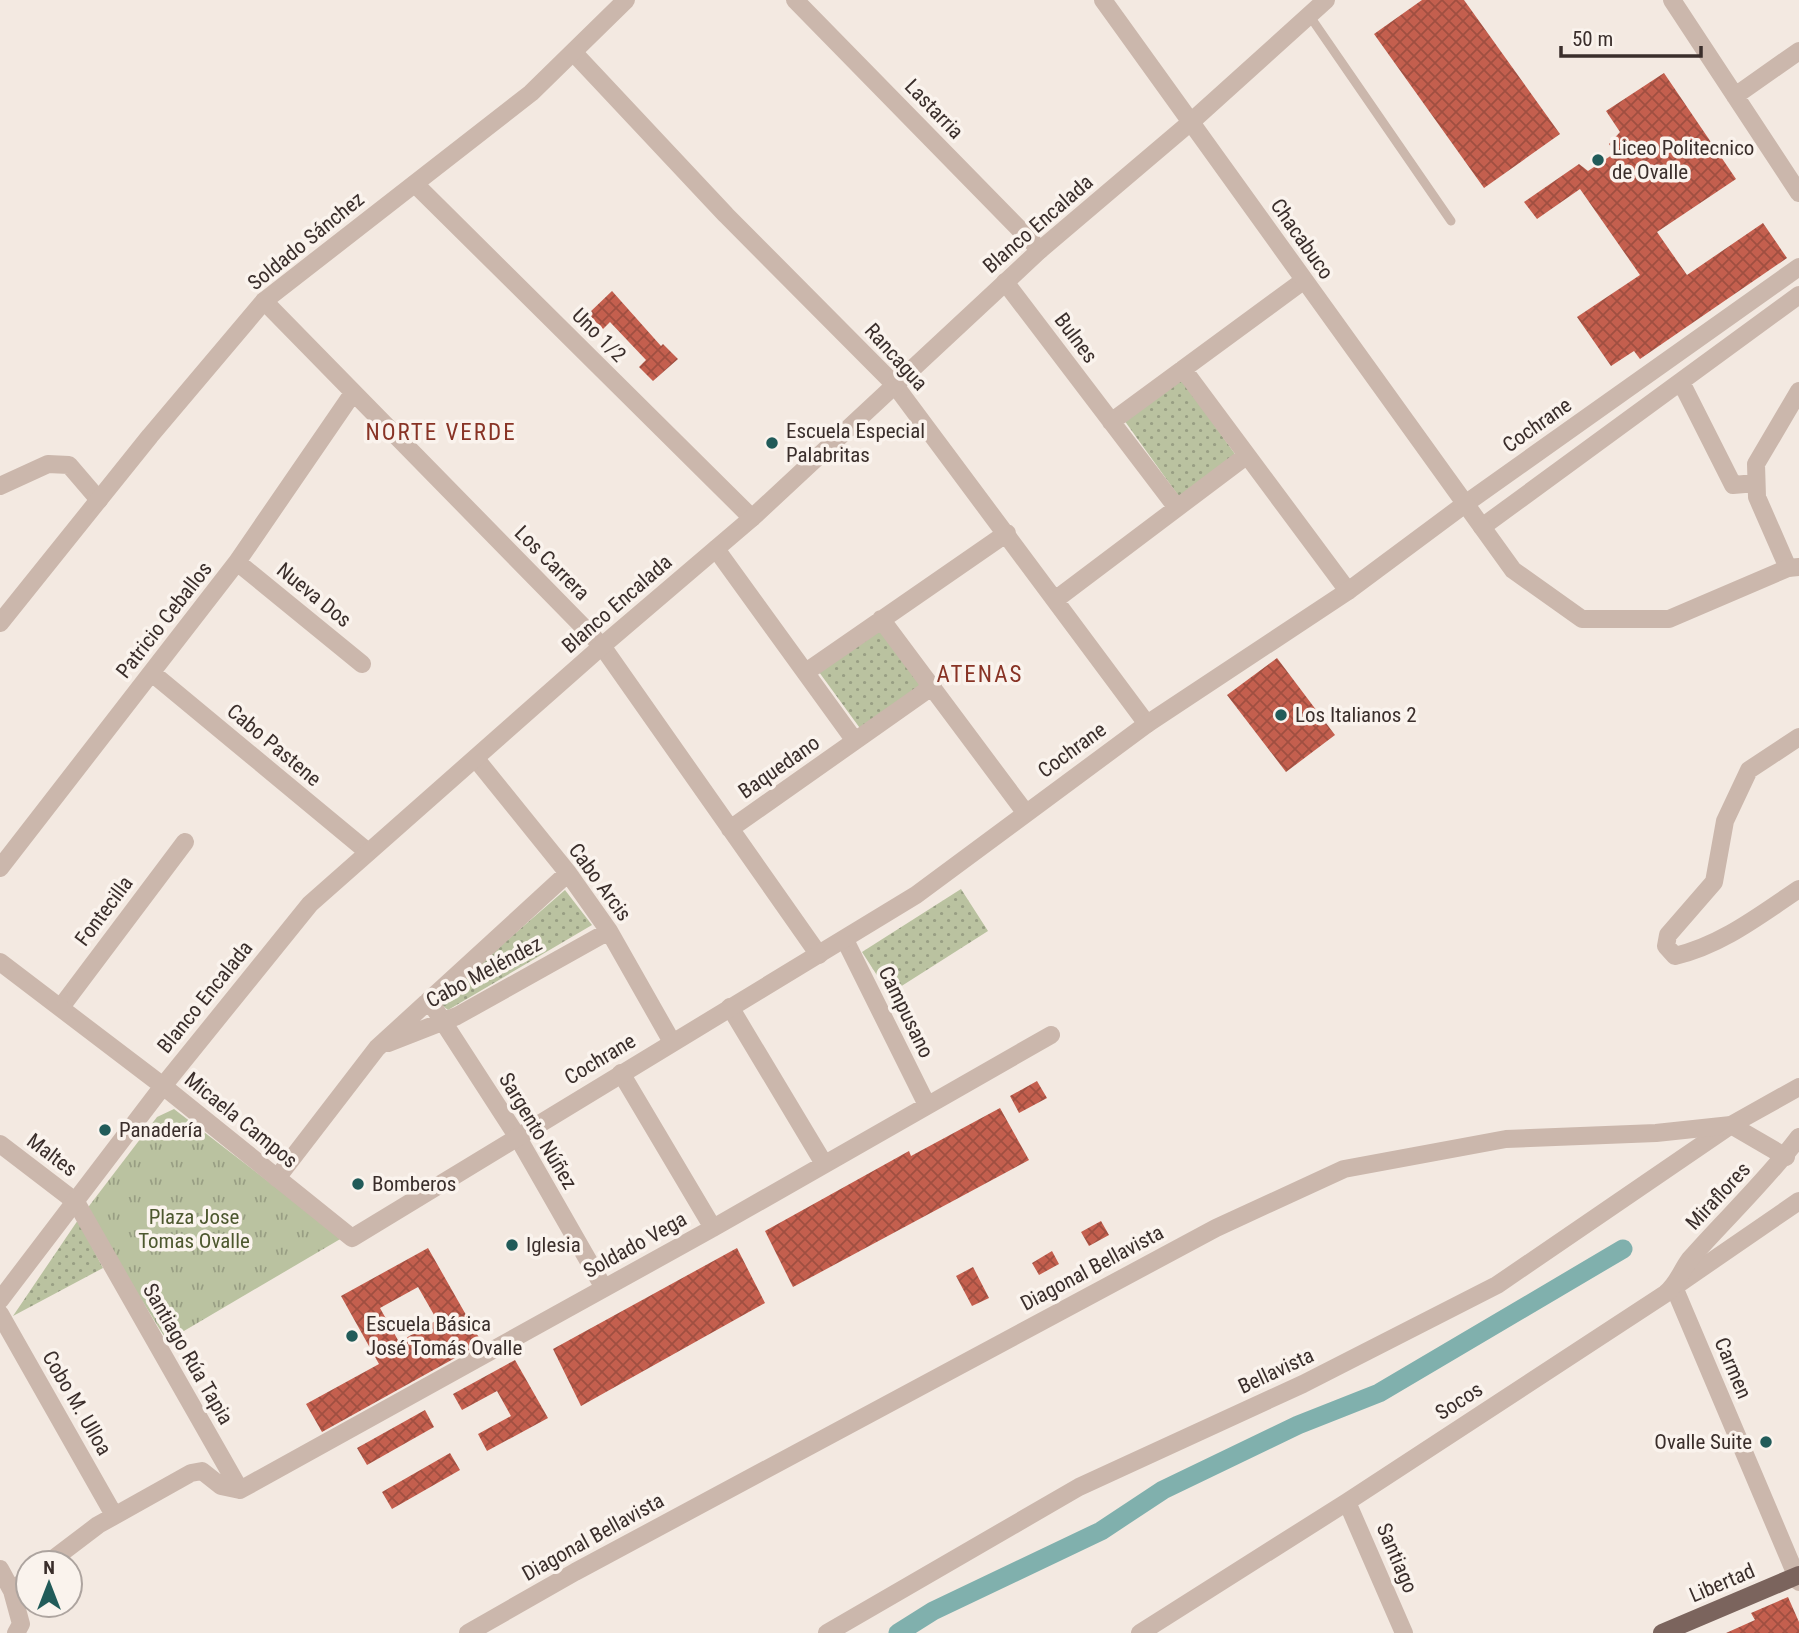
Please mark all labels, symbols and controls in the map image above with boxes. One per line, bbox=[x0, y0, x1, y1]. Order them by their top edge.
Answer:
scale bar bbox=[1561, 14, 1701, 58]
text: 50 m bbox=[1572, 27, 1613, 51]
street label: Lastarria bbox=[900, 74, 968, 144]
place label: Liceo Politecnico de Ovalle bbox=[1612, 136, 1754, 184]
marker: Liceo Politecnico de Ovalle bbox=[1590, 152, 1606, 168]
street label: Blanco Encalada bbox=[978, 170, 1098, 278]
street label: Soldado Sánchez bbox=[243, 187, 369, 295]
street label: Chacabuco bbox=[1266, 194, 1338, 284]
street label: Uno 1/2 bbox=[567, 303, 631, 367]
street label: Bulnes bbox=[1050, 308, 1102, 368]
street label: Rancagua bbox=[860, 319, 932, 395]
street label: Cochrane bbox=[1498, 393, 1576, 457]
district label: NORTE VERDE bbox=[365, 419, 517, 446]
place label: Escuela Especial Palabritas bbox=[786, 419, 925, 467]
marker: Escuela Especial Palabritas bbox=[764, 435, 780, 451]
street label: Los Carrera bbox=[510, 521, 594, 605]
street label: Blanco Encalada bbox=[557, 550, 677, 658]
street label: Patricio Ceballos bbox=[111, 557, 217, 683]
street label: Nueva Dos bbox=[272, 558, 356, 632]
district label: ATENAS bbox=[937, 661, 1023, 688]
street label: Cabo Pastene bbox=[222, 699, 326, 791]
place label: Los Italianos 2 bbox=[1295, 703, 1417, 727]
marker: Los Italianos 2 bbox=[1273, 707, 1289, 723]
street label: Cochrane bbox=[1033, 717, 1111, 783]
street label: Baquedano bbox=[734, 730, 824, 804]
street label: Cabo Arcis bbox=[564, 839, 636, 925]
street label: Fontecilla bbox=[70, 871, 138, 951]
street label: Cabo Meléndez bbox=[422, 931, 546, 1013]
street label: Blanco Encalada bbox=[152, 936, 258, 1058]
street label: Campusano bbox=[874, 962, 938, 1062]
street label: Cochrane bbox=[560, 1028, 640, 1089]
street label: Micaela Campos bbox=[180, 1067, 302, 1173]
street label: Sargento Núñez bbox=[494, 1069, 582, 1193]
place label: Panadería bbox=[119, 1118, 202, 1142]
marker: Panadería bbox=[97, 1122, 113, 1138]
street label: Maltes bbox=[22, 1128, 82, 1182]
street label: Miraflores bbox=[1681, 1157, 1755, 1235]
place label: Bomberos bbox=[372, 1172, 456, 1196]
marker: Bomberos bbox=[350, 1176, 366, 1192]
park label: Plaza Jose Tomas Ovalle bbox=[138, 1205, 250, 1253]
street label: Soldado Vega bbox=[579, 1207, 691, 1283]
street label: Diagonal Bellavista bbox=[1017, 1220, 1167, 1316]
place label: Iglesia bbox=[526, 1233, 581, 1257]
marker: Iglesia bbox=[504, 1237, 520, 1253]
street label: Santiago Rúa Tapia bbox=[138, 1279, 238, 1429]
place label: Escuela Básica José Tomás Ovalle bbox=[366, 1312, 522, 1360]
marker: Escuela Básica José Tomás Ovalle bbox=[344, 1328, 360, 1344]
street label: Carmen bbox=[1709, 1334, 1757, 1402]
street label: Bellavista bbox=[1234, 1343, 1318, 1399]
street label: Cobo M. Ulloa bbox=[38, 1347, 116, 1459]
street label: Socos bbox=[1431, 1377, 1487, 1425]
place label: Ovalle Suite bbox=[1654, 1430, 1752, 1454]
marker: Ovalle Suite bbox=[1758, 1434, 1774, 1450]
street label: Diagonal Bellavista bbox=[518, 1488, 668, 1586]
street label: Santiago bbox=[1372, 1520, 1422, 1596]
north arrow bbox=[14, 1549, 84, 1619]
text: N bbox=[43, 1556, 55, 1579]
street label: Libertad bbox=[1686, 1559, 1758, 1607]

